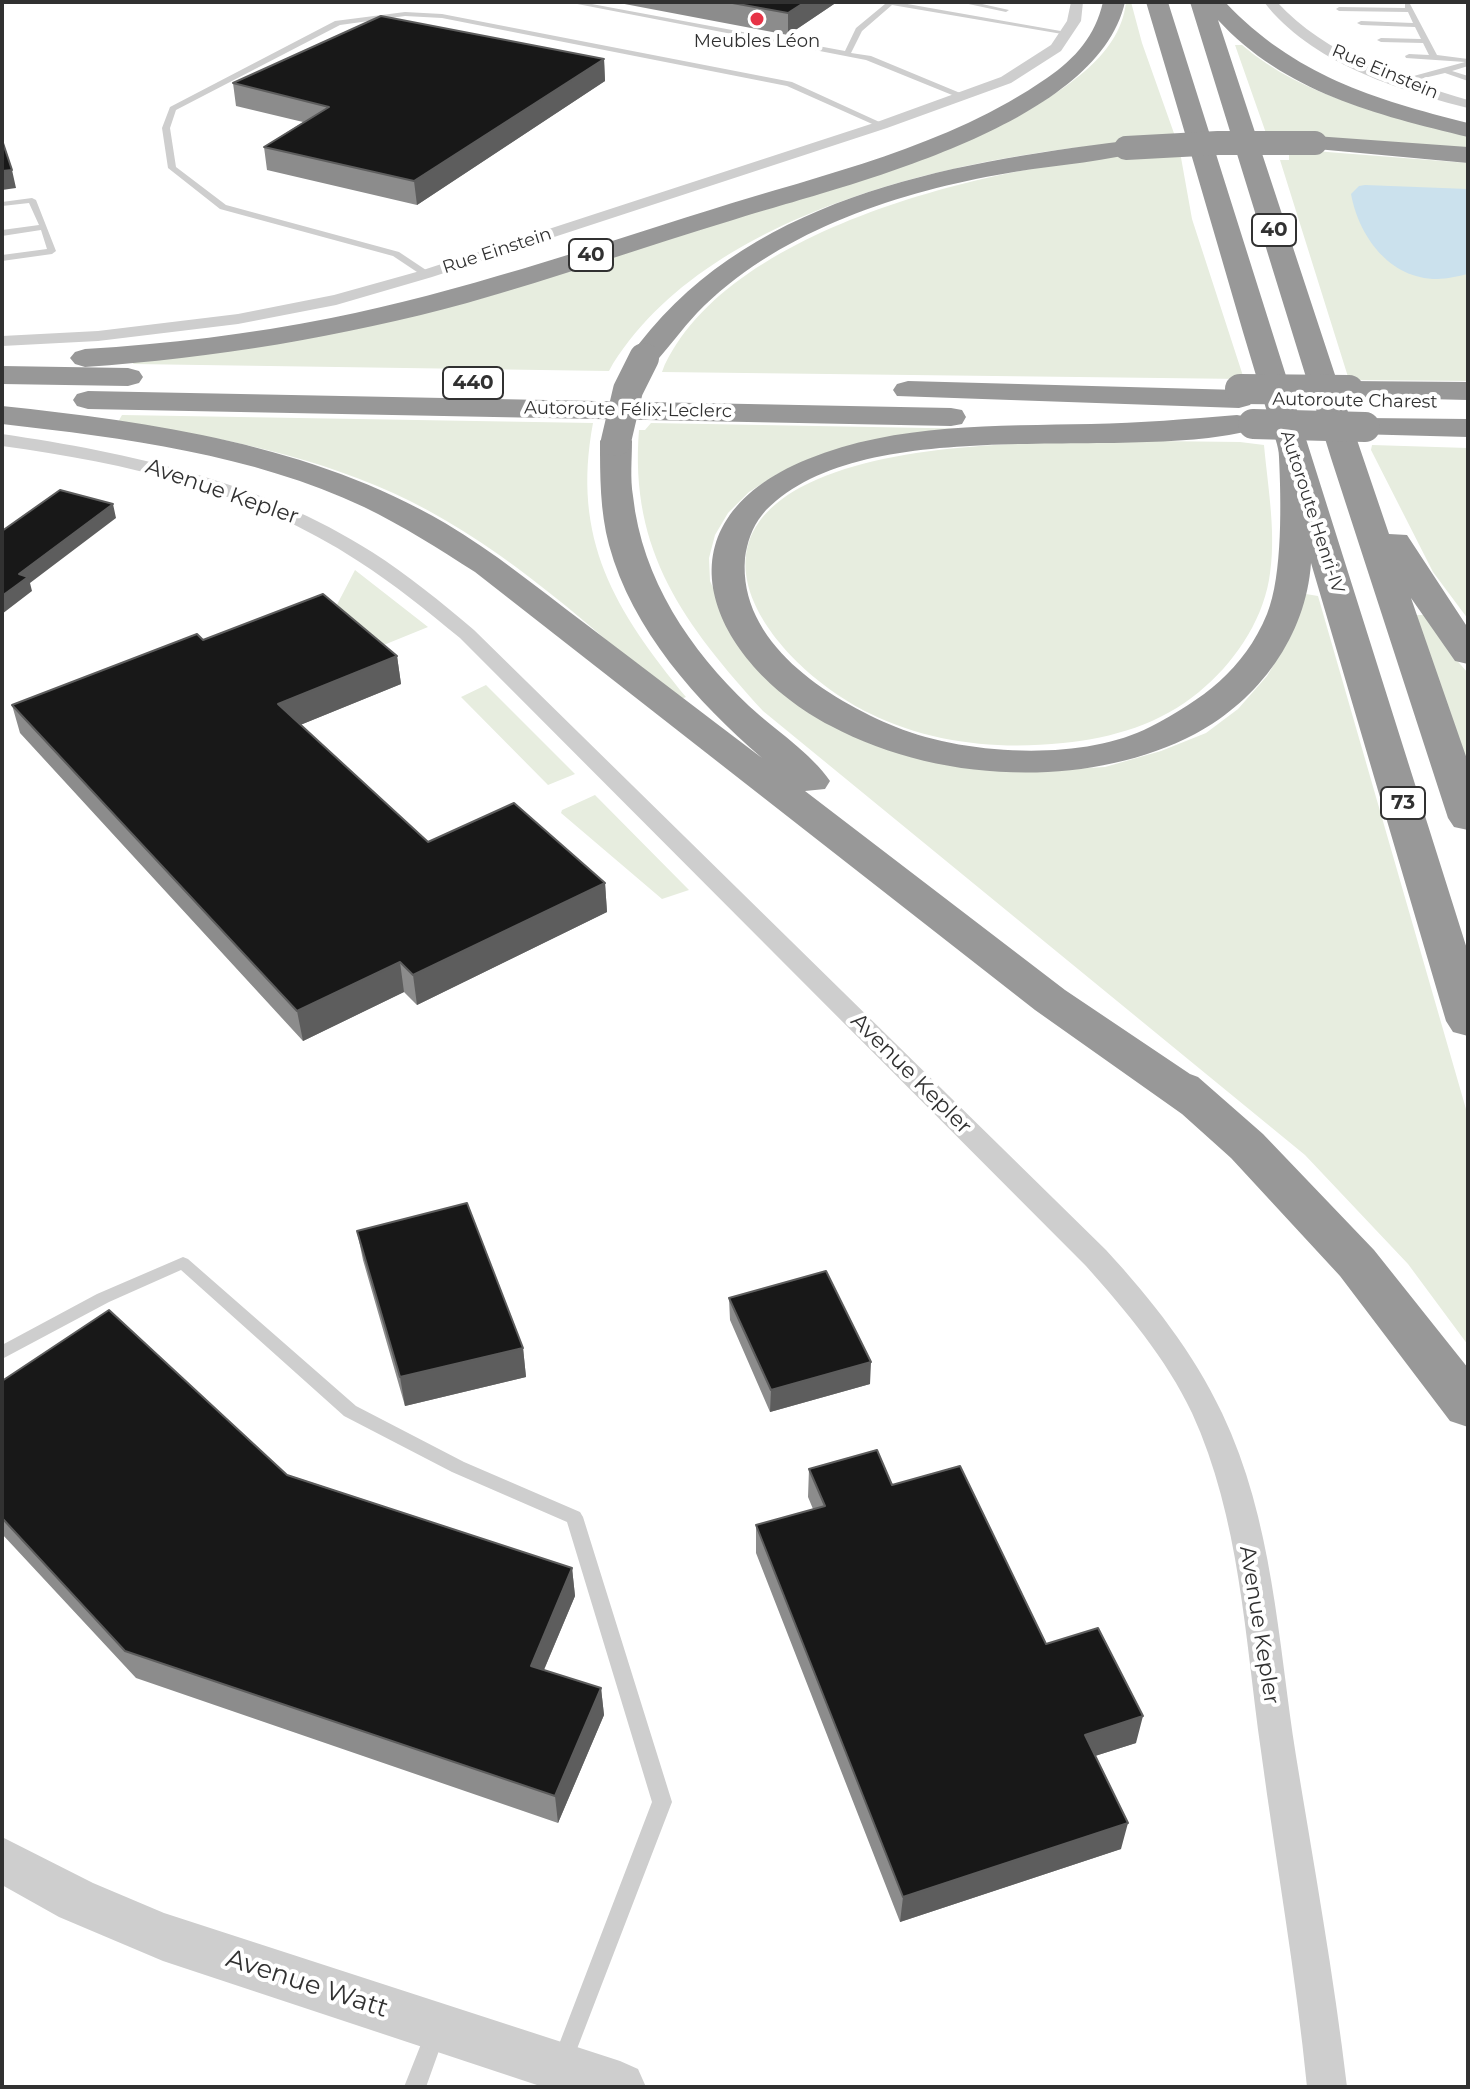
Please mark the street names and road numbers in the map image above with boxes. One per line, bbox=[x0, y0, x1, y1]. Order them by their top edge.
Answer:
street label: Rue Einstein bbox=[1329, 40, 1441, 104]
road number: 40 bbox=[1252, 214, 1296, 246]
street label: Rue Einstein bbox=[440, 223, 554, 279]
road number: 40 bbox=[569, 239, 613, 271]
road number: 440 bbox=[443, 367, 503, 399]
street label: Autoroute Charest bbox=[1272, 389, 1438, 413]
street label: Autoroute Félix-Leclerc bbox=[524, 397, 732, 423]
street label: Autoroute Henri-IV bbox=[1275, 428, 1349, 596]
street label: Avenue Kepler bbox=[142, 453, 302, 531]
road number: 73 bbox=[1381, 787, 1425, 819]
street label: Avenue Kepler bbox=[845, 1008, 977, 1140]
street label: Avenue Kepler bbox=[1233, 1544, 1285, 1706]
street label: Avenue Watt bbox=[222, 1943, 392, 2025]

